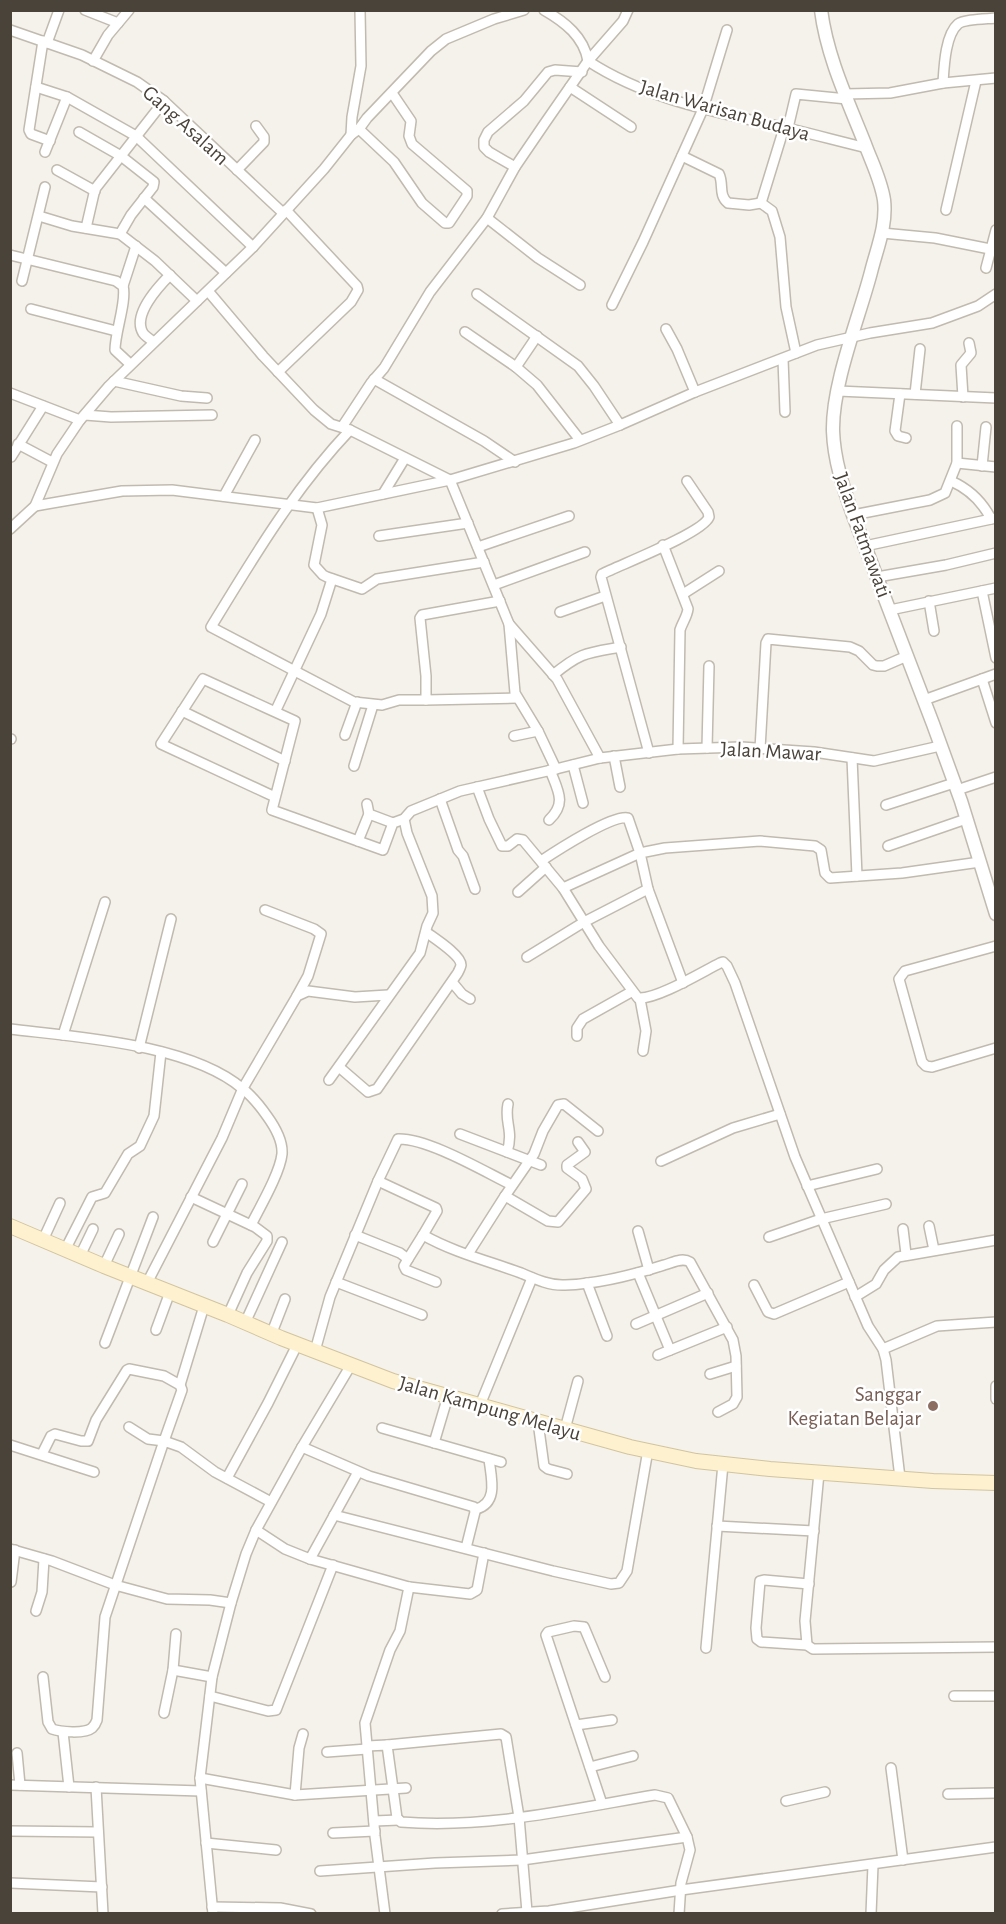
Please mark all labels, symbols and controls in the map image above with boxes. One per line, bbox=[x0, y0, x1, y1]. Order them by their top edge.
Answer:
street label: Jalan Warisan Budaya bbox=[637, 76, 813, 145]
street label: Gang Asalam bbox=[139, 82, 233, 169]
street label: Jalan Fatmawati bbox=[830, 470, 895, 600]
street label: Jalan Mawar bbox=[720, 738, 822, 765]
street label: Jalan Kampung Melayu bbox=[397, 1372, 583, 1445]
place label: Sanggar Kegiatan Belajar bbox=[788, 1384, 921, 1429]
marker: Sanggar Kegiatan Belajar bbox=[926, 1399, 940, 1413]

